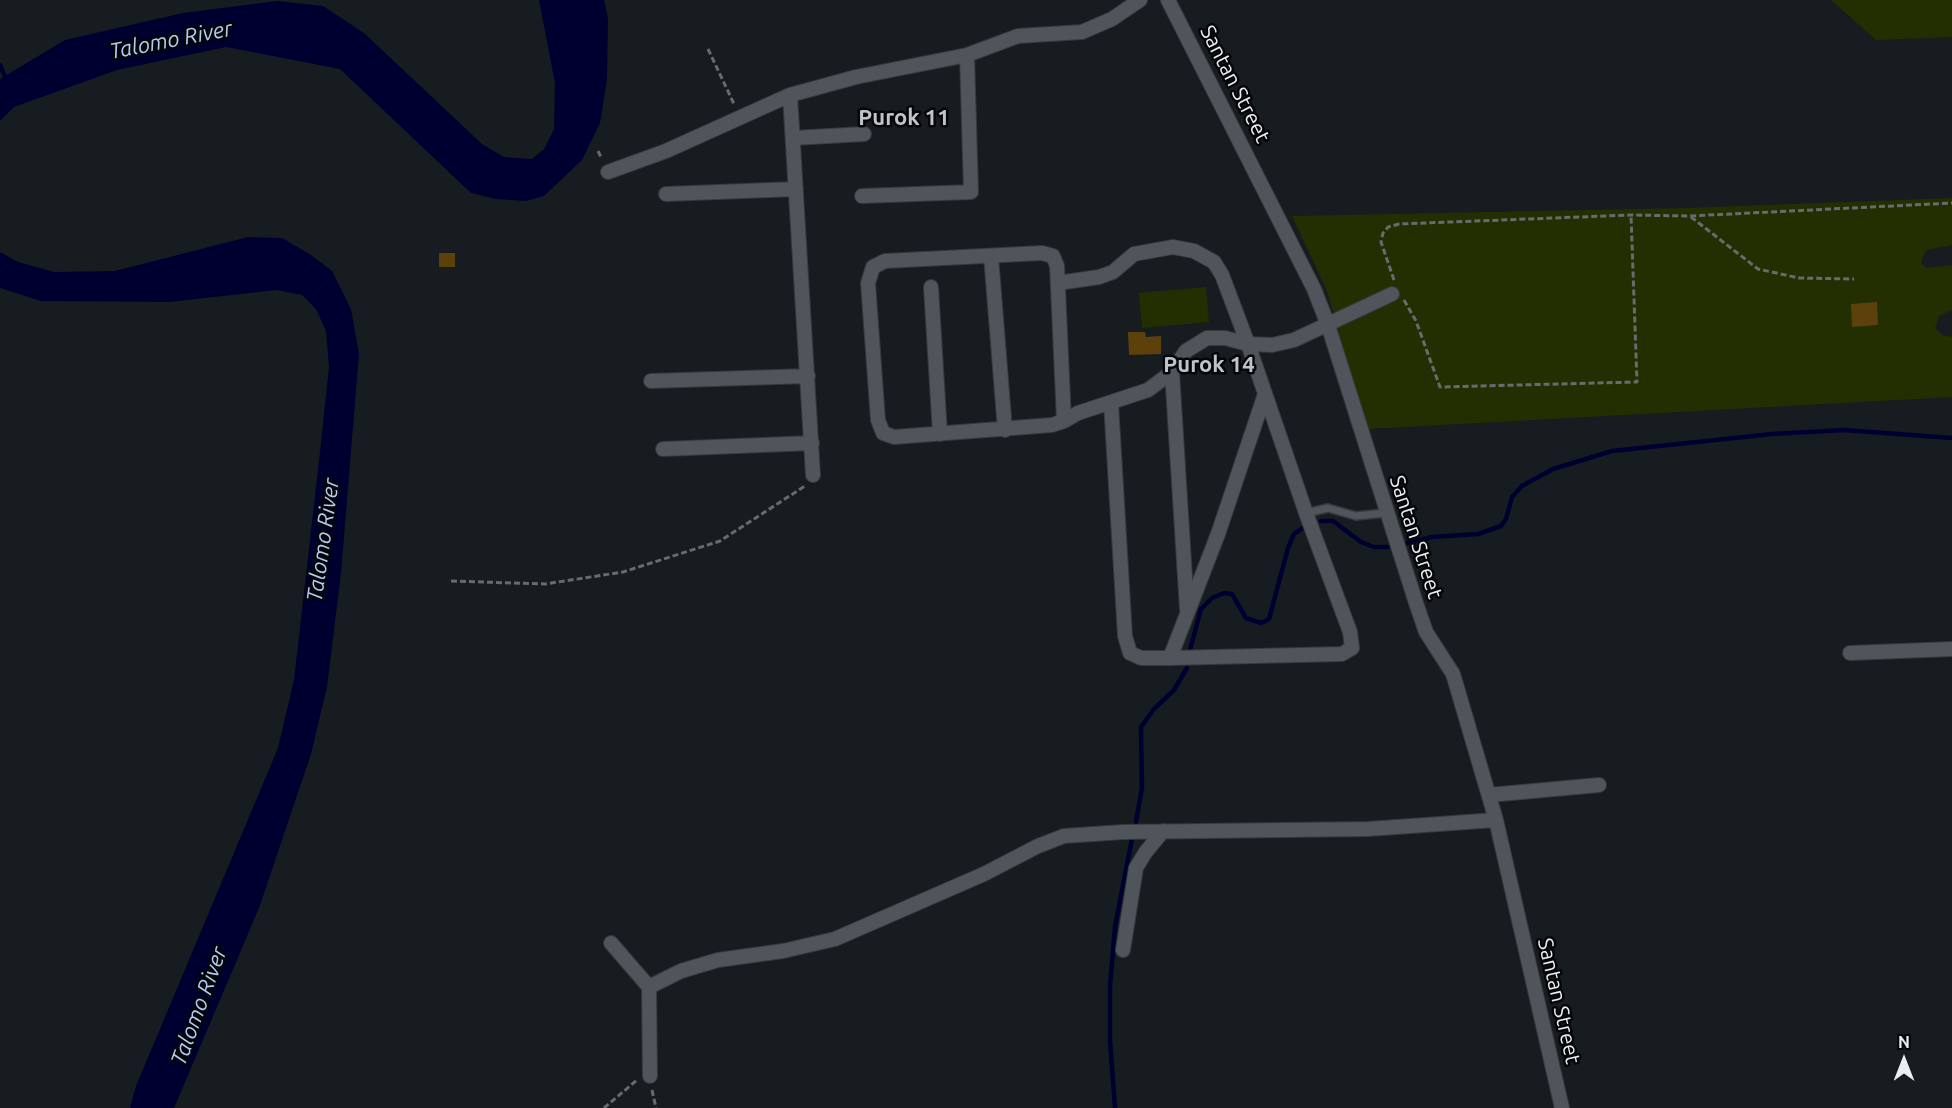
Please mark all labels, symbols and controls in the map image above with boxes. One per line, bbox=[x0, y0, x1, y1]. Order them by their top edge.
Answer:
water label: Talomo River bbox=[107, 15, 235, 65]
street label: Santan Street bbox=[1195, 21, 1275, 147]
district label: Purok 11 bbox=[858, 105, 950, 131]
district label: Purok 14 bbox=[1163, 352, 1255, 378]
street label: Santan Street bbox=[1384, 472, 1448, 602]
water label: Talomo River bbox=[301, 477, 345, 603]
street label: Santan Street bbox=[1532, 936, 1586, 1066]
water label: Talomo River bbox=[165, 943, 233, 1069]
north arrow bbox=[1874, 1030, 1934, 1090]
text: N bbox=[1898, 1033, 1910, 1051]

